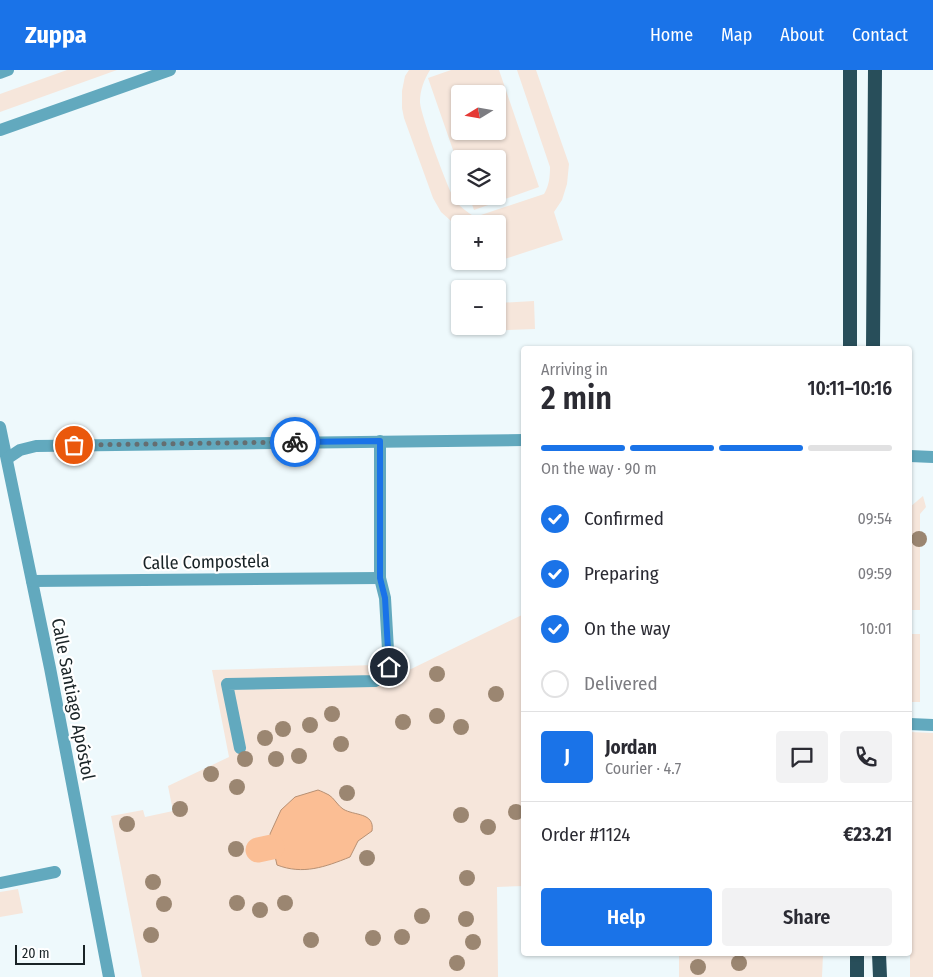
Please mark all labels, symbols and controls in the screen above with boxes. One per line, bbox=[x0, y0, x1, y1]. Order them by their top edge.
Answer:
text: Zuppa bbox=[25, 21, 87, 49]
text: Home bbox=[650, 24, 693, 46]
text: Map bbox=[721, 24, 752, 46]
text: About bbox=[780, 24, 824, 46]
text: Contact bbox=[852, 24, 908, 46]
north arrow bbox=[451, 85, 506, 140]
map controls bbox=[451, 85, 506, 335]
button: layers bbox=[451, 150, 506, 205]
button: + bbox=[451, 215, 506, 270]
button: − bbox=[451, 280, 506, 335]
text: Arriving in bbox=[541, 360, 608, 379]
text: 10:11–10:16 bbox=[808, 377, 892, 400]
text: 2 min bbox=[541, 379, 612, 417]
courier bbox=[270, 417, 320, 467]
pin bbox=[53, 424, 95, 466]
icon: bike bbox=[281, 428, 309, 456]
icon: bag bbox=[60, 431, 88, 459]
text: On the way · 90 m bbox=[541, 459, 657, 478]
icon: check bbox=[541, 505, 569, 533]
text: Confirmed bbox=[584, 507, 664, 530]
text: 09:54 bbox=[857, 509, 892, 528]
street label: Calle Compostela bbox=[142, 550, 270, 574]
icon: check bbox=[541, 560, 569, 588]
text: Preparing bbox=[584, 562, 659, 585]
text: 09:59 bbox=[858, 564, 892, 583]
icon: check bbox=[541, 615, 569, 643]
street label: Calle Santiago Apóstol bbox=[47, 616, 100, 782]
text: On the way bbox=[584, 617, 670, 640]
text: 10:01 bbox=[860, 619, 892, 638]
pin bbox=[368, 646, 410, 688]
icon: home bbox=[375, 653, 403, 681]
text: Delivered bbox=[584, 672, 658, 695]
button: chat bbox=[776, 731, 828, 783]
button: phone bbox=[840, 731, 892, 783]
text: Jordan bbox=[605, 736, 657, 759]
text: J bbox=[564, 745, 570, 768]
text: Courier · 4.7 bbox=[605, 759, 681, 778]
text: Order #1124 bbox=[541, 823, 630, 846]
text: €23.21 bbox=[843, 823, 892, 846]
button: Help bbox=[541, 888, 712, 946]
button: Share bbox=[722, 888, 892, 946]
scale bar bbox=[15, 942, 85, 965]
text: 20 m bbox=[22, 945, 50, 962]

